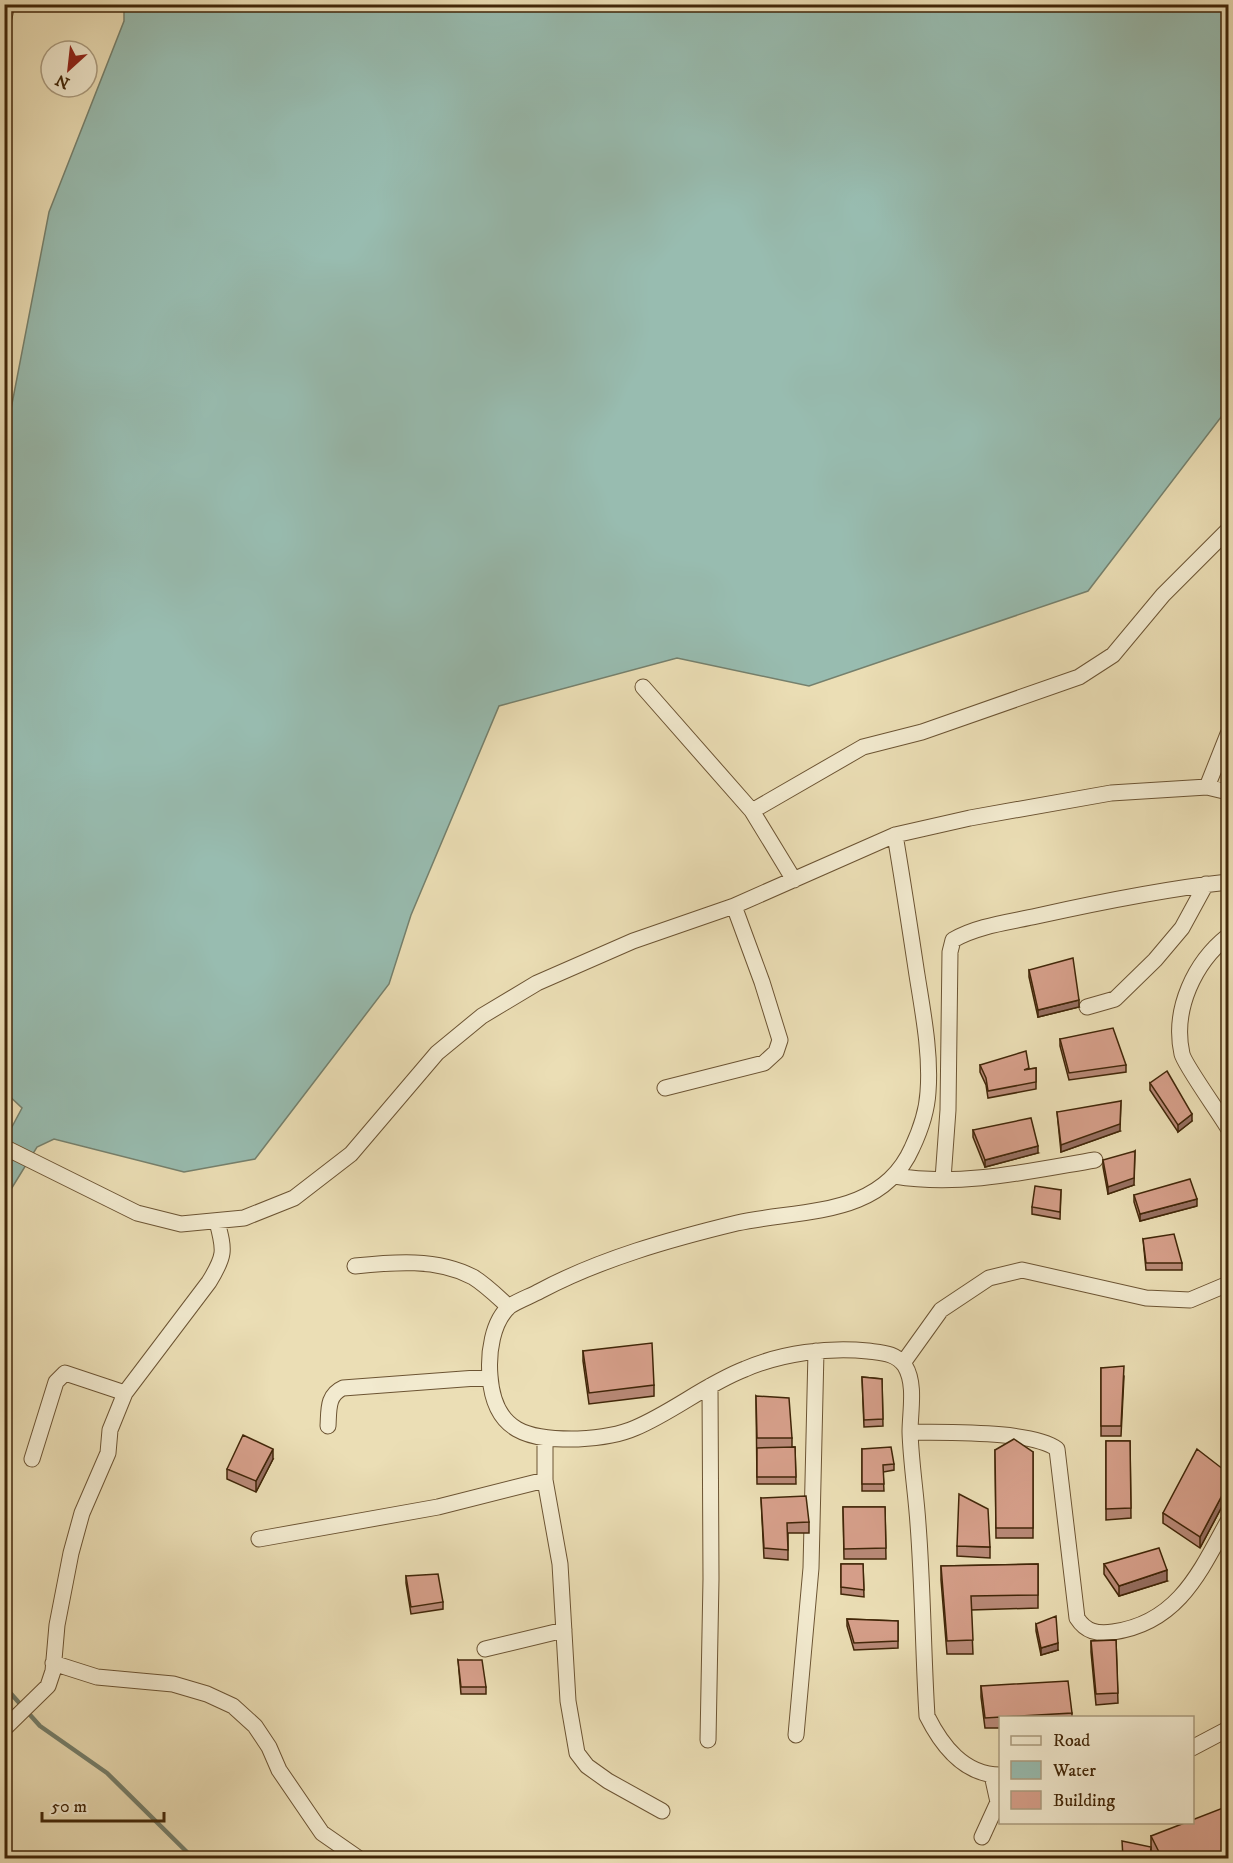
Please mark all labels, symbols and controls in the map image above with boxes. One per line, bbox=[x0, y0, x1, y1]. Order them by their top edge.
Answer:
north arrow bbox=[39, 39, 99, 99]
text: N bbox=[52, 70, 73, 93]
legend bbox=[999, 1716, 1194, 1824]
text: Road bbox=[1053, 1730, 1090, 1752]
text: Water bbox=[1052, 1760, 1096, 1782]
scale bar bbox=[42, 1785, 164, 1823]
text: Building bbox=[1053, 1790, 1115, 1812]
text: 50 m bbox=[51, 1796, 87, 1818]

